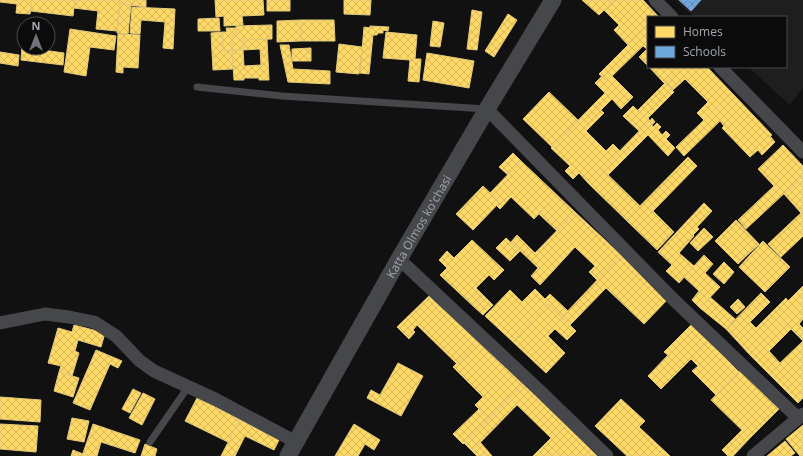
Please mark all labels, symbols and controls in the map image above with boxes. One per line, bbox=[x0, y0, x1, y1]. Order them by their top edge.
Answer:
north arrow bbox=[16, 16, 56, 56]
legend bbox=[647, 16, 787, 68]
text: N bbox=[32, 18, 40, 33]
text: Homes bbox=[683, 23, 723, 40]
text: Schools bbox=[683, 43, 726, 60]
street label: Katta Olmos ko'chasi bbox=[382, 172, 455, 281]

